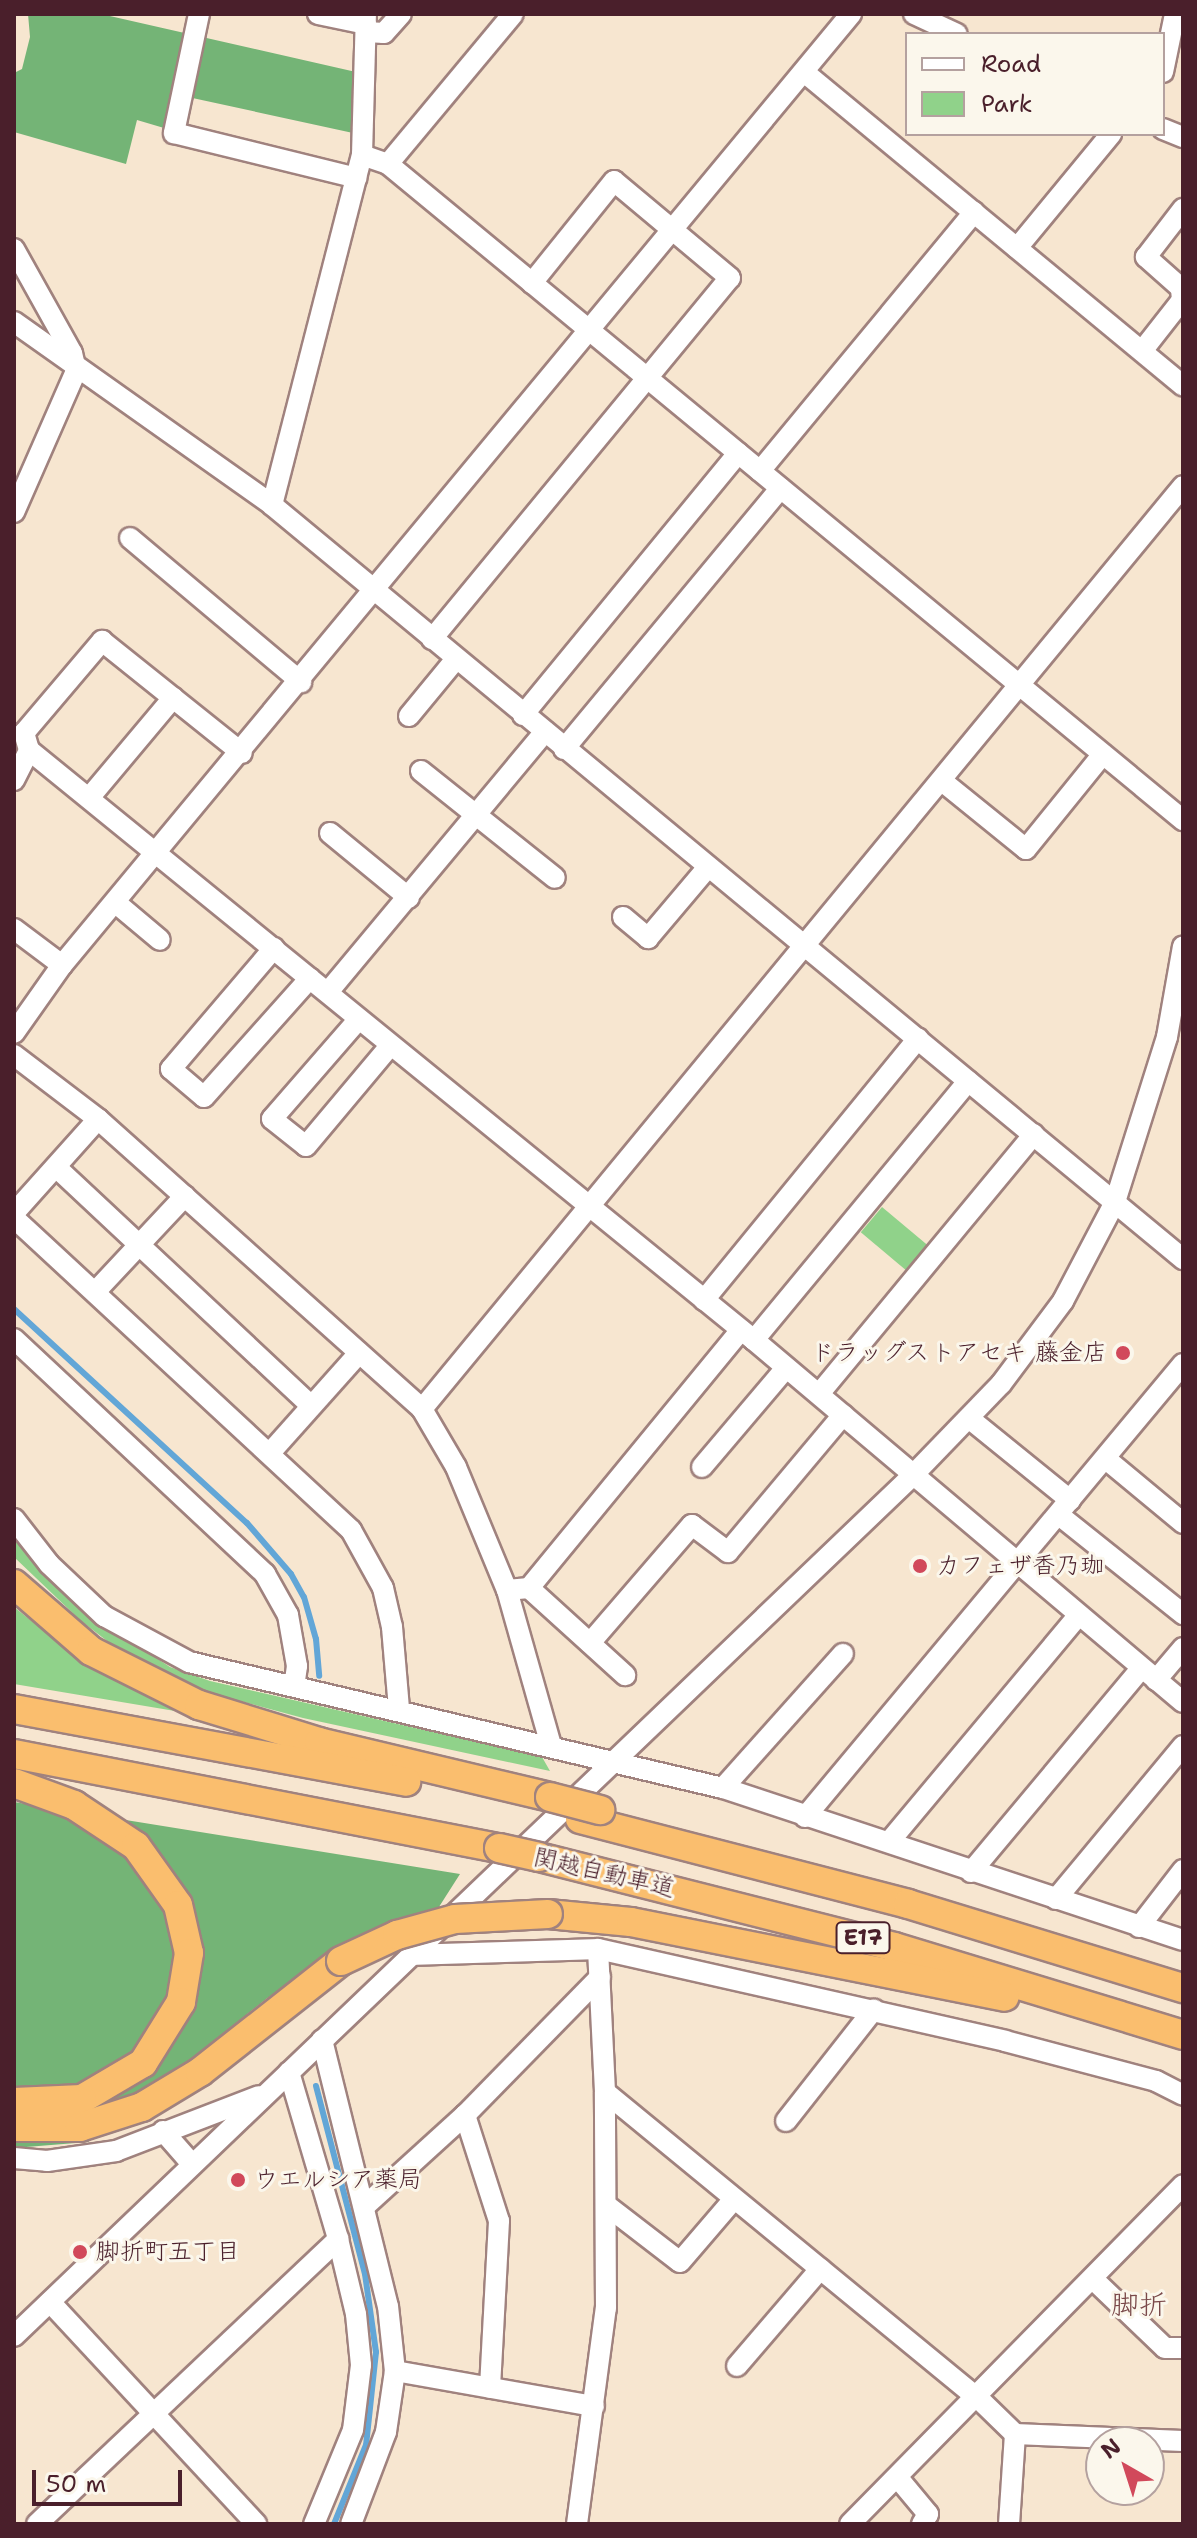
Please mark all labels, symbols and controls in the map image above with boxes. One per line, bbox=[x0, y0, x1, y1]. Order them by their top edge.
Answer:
legend bbox=[905, 32, 1165, 136]
text: Road bbox=[981, 48, 1041, 80]
text: Park bbox=[981, 88, 1033, 120]
place label: ドラッグストアセキ 藤金店 bbox=[811, 1339, 1107, 1367]
marker: ドラッグストアセキ 藤金店 bbox=[1114, 1344, 1132, 1362]
place label: カフェザ香乃珈 bbox=[936, 1552, 1104, 1580]
marker: カフェザ香乃珈 bbox=[911, 1557, 929, 1575]
street label: 関越自動車道 bbox=[531, 1843, 677, 1903]
road number: E17 bbox=[835, 1920, 891, 1956]
place label: ウエルシア薬局 bbox=[254, 2166, 422, 2194]
marker: ウエルシア薬局 bbox=[229, 2171, 247, 2189]
place label: 脚折町五丁目 bbox=[96, 2238, 240, 2266]
marker: 脚折町五丁目 bbox=[71, 2243, 89, 2261]
district label: 脚折 bbox=[1111, 2287, 1167, 2321]
north arrow bbox=[1085, 2426, 1165, 2506]
text: N bbox=[1095, 2432, 1127, 2465]
scale bar bbox=[36, 2454, 186, 2504]
text: 50 m bbox=[46, 2468, 106, 2500]

